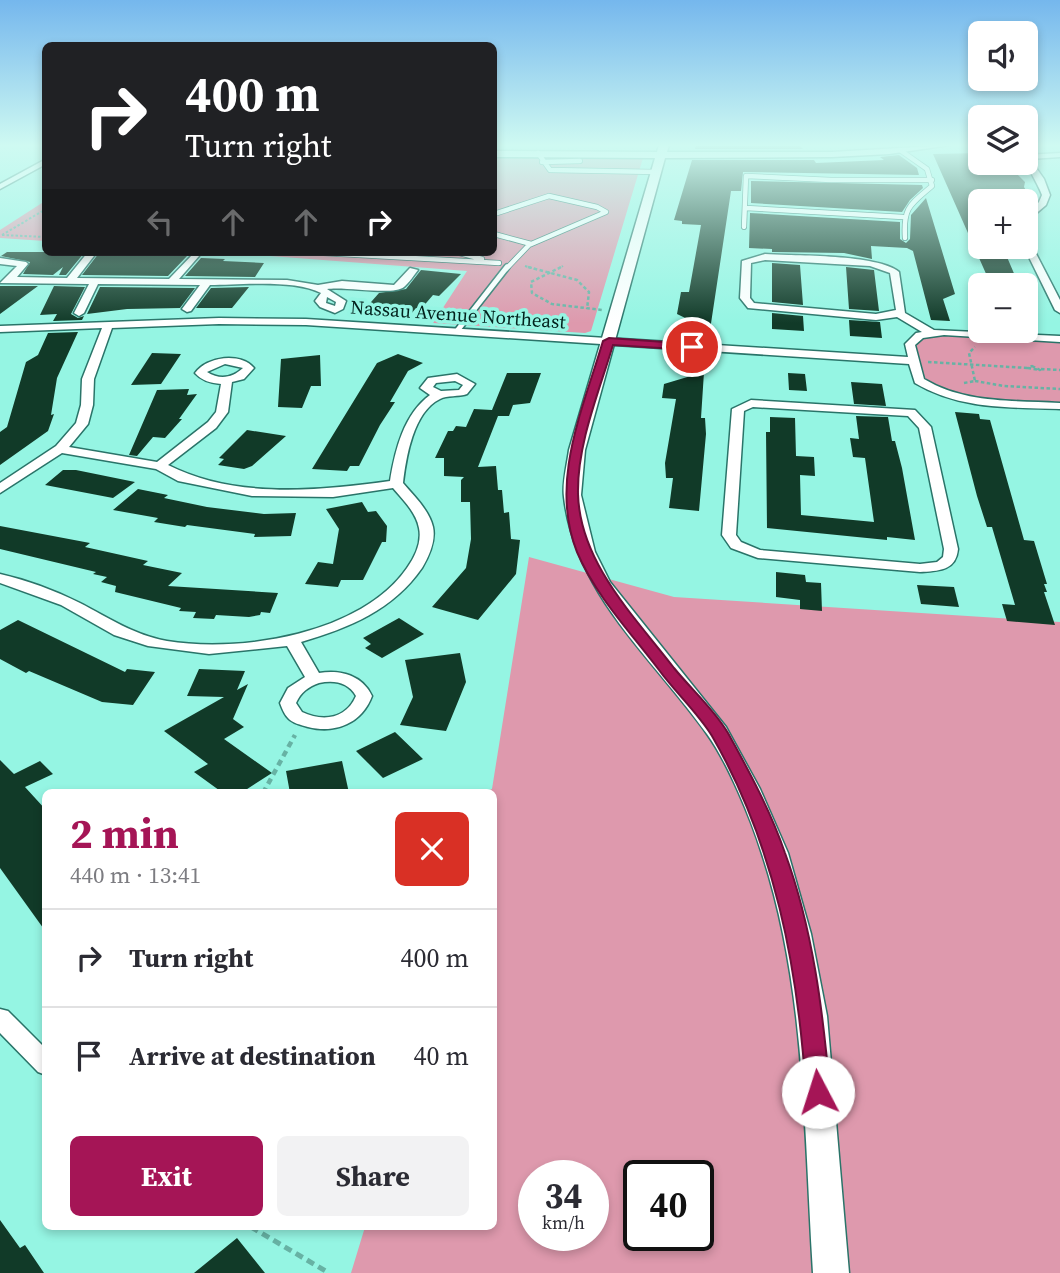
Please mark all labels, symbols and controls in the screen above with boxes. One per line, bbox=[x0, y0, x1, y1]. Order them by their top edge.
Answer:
map controls bbox=[968, 21, 1038, 343]
button: sound bbox=[968, 21, 1038, 91]
text: 400 m bbox=[185, 60, 320, 127]
icon: right bbox=[70, 70, 161, 161]
button: layers bbox=[968, 105, 1038, 175]
text: Turn right bbox=[185, 124, 331, 168]
button: + bbox=[968, 189, 1038, 259]
icon: left bbox=[141, 203, 179, 241]
icon: ahead bbox=[214, 203, 252, 241]
icon: ahead bbox=[287, 203, 325, 241]
icon: right bbox=[360, 203, 398, 241]
button: − bbox=[968, 273, 1038, 343]
street label: Nassau Avenue Northeast bbox=[350, 294, 567, 335]
pin bbox=[662, 317, 722, 377]
icon: arrive bbox=[673, 328, 711, 366]
text: 2 min bbox=[70, 804, 179, 862]
button: close bbox=[395, 812, 469, 886]
text: 440 m · 13:41 bbox=[70, 859, 201, 891]
icon: right bbox=[70, 939, 108, 977]
text: Turn right bbox=[129, 940, 253, 976]
text: 400 m bbox=[401, 940, 469, 976]
icon: arrive bbox=[70, 1037, 108, 1075]
text: Arrive at destination bbox=[129, 1038, 376, 1074]
text: 40 m bbox=[414, 1038, 469, 1074]
position arrow bbox=[781, 1055, 855, 1129]
button: Exit bbox=[70, 1136, 263, 1216]
button: Share bbox=[277, 1136, 469, 1216]
speed limit sign: 40 bbox=[623, 1160, 714, 1251]
text: 34 bbox=[545, 1172, 582, 1220]
text: km/h bbox=[542, 1210, 585, 1235]

